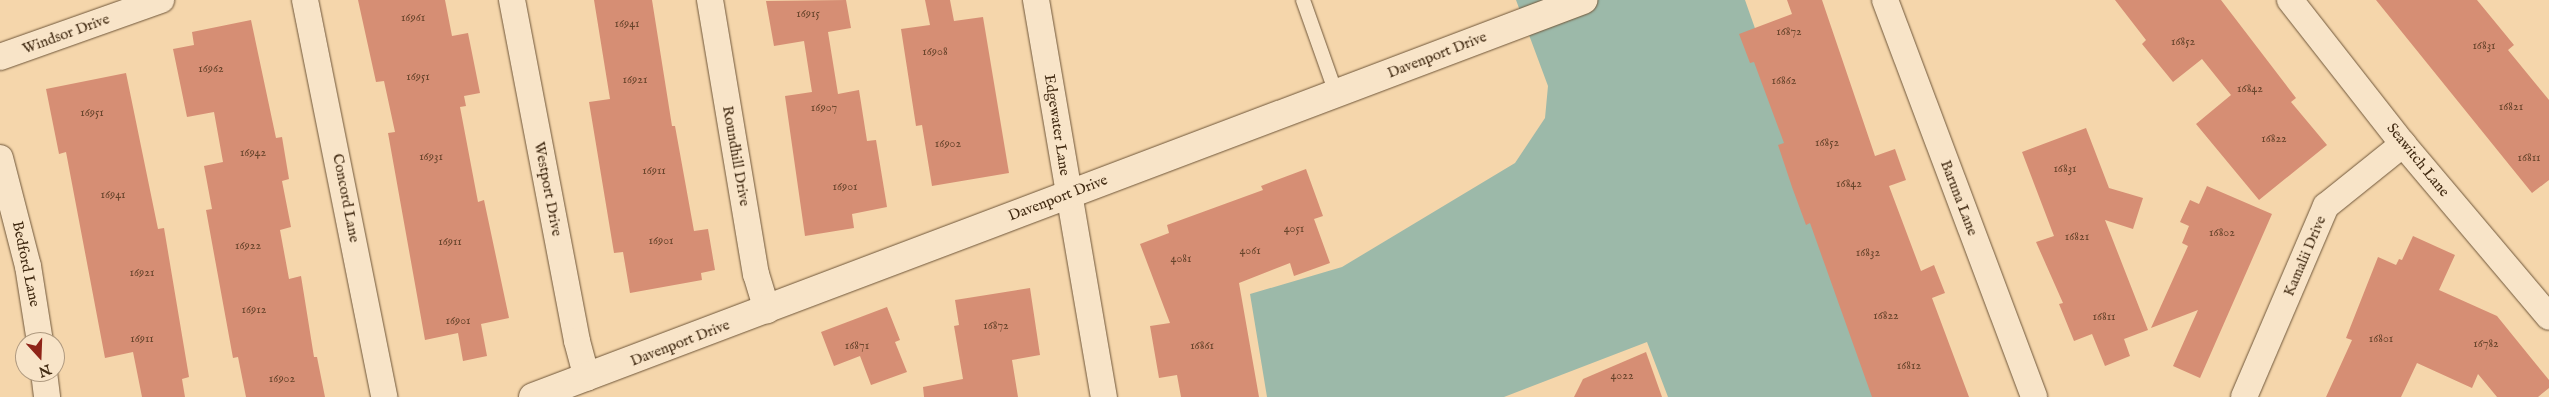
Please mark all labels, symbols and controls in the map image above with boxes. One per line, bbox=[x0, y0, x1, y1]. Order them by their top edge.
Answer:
house number: 16915 bbox=[796, 7, 820, 21]
street label: Windsor Drive bbox=[20, 10, 112, 58]
house number: 16961 bbox=[401, 11, 425, 25]
house number: 16941 bbox=[614, 17, 640, 31]
house number: 16872 bbox=[1776, 25, 1802, 39]
street label: Davenport Drive bbox=[1385, 28, 1489, 82]
house number: 16852 bbox=[2171, 35, 2195, 49]
house number: 16831 bbox=[2472, 39, 2496, 53]
house number: 16908 bbox=[922, 45, 948, 59]
house number: 16962 bbox=[198, 62, 224, 76]
house number: 16951 bbox=[406, 70, 430, 84]
house number: 16921 bbox=[623, 73, 647, 87]
street label: Edgewater Lane bbox=[1040, 73, 1074, 177]
house number: 16862 bbox=[1772, 74, 1796, 88]
house number: 16842 bbox=[2237, 82, 2263, 96]
house number: 16821 bbox=[2499, 100, 2523, 114]
house number: 16907 bbox=[811, 101, 837, 115]
street label: Roundhill Drive bbox=[718, 104, 754, 208]
house number: 16951 bbox=[80, 106, 104, 120]
street label: Seawitch Lane bbox=[2383, 120, 2453, 200]
house number: 16822 bbox=[2261, 132, 2287, 146]
house number: 16852 bbox=[1815, 136, 1839, 150]
house number: 16902 bbox=[935, 137, 961, 151]
street label: Westport Drive bbox=[530, 140, 566, 238]
house number: 16942 bbox=[240, 146, 266, 160]
house number: 16931 bbox=[419, 150, 443, 164]
house number: 16811 bbox=[2517, 151, 2541, 165]
street label: Concord Lane bbox=[329, 152, 363, 244]
street label: Baruna Lane bbox=[1936, 158, 1982, 238]
house number: 16831 bbox=[2053, 162, 2077, 176]
house number: 16911 bbox=[642, 164, 666, 178]
street label: Davenport Drive bbox=[1006, 171, 1110, 225]
house number: 16842 bbox=[1836, 177, 1862, 191]
house number: 16901 bbox=[832, 180, 858, 194]
house number: 16941 bbox=[100, 188, 126, 202]
street label: Kamalii Drive bbox=[2280, 213, 2330, 299]
street label: Bedford Lane bbox=[8, 220, 44, 308]
house number: 4051 bbox=[1284, 222, 1304, 236]
house number: 16802 bbox=[2209, 226, 2235, 240]
house number: 16821 bbox=[2065, 230, 2089, 244]
house number: 16901 bbox=[648, 234, 674, 248]
house number: 16911 bbox=[438, 235, 462, 249]
house number: 16922 bbox=[235, 239, 261, 253]
house number: 4061 bbox=[1239, 244, 1261, 258]
house number: 16832 bbox=[1856, 246, 1880, 260]
house number: 4081 bbox=[1171, 252, 1191, 266]
house number: 16921 bbox=[130, 266, 154, 280]
house number: 16912 bbox=[242, 303, 266, 317]
house number: 16822 bbox=[1873, 309, 1899, 323]
house number: 16811 bbox=[2092, 310, 2116, 324]
house number: 16901 bbox=[445, 314, 471, 328]
street label: Davenport Drive bbox=[628, 316, 732, 370]
house number: 16872 bbox=[983, 319, 1009, 333]
north arrow bbox=[15, 332, 65, 382]
house number: 16911 bbox=[130, 332, 154, 346]
house number: 16801 bbox=[2369, 332, 2393, 346]
house number: 16782 bbox=[2473, 337, 2499, 351]
house number: 16871 bbox=[845, 339, 869, 353]
house number: 16861 bbox=[1190, 339, 1214, 353]
house number: 16812 bbox=[1897, 359, 1921, 373]
text: N bbox=[36, 360, 54, 381]
house number: 4022 bbox=[1610, 369, 1634, 383]
house number: 16902 bbox=[269, 372, 295, 386]

